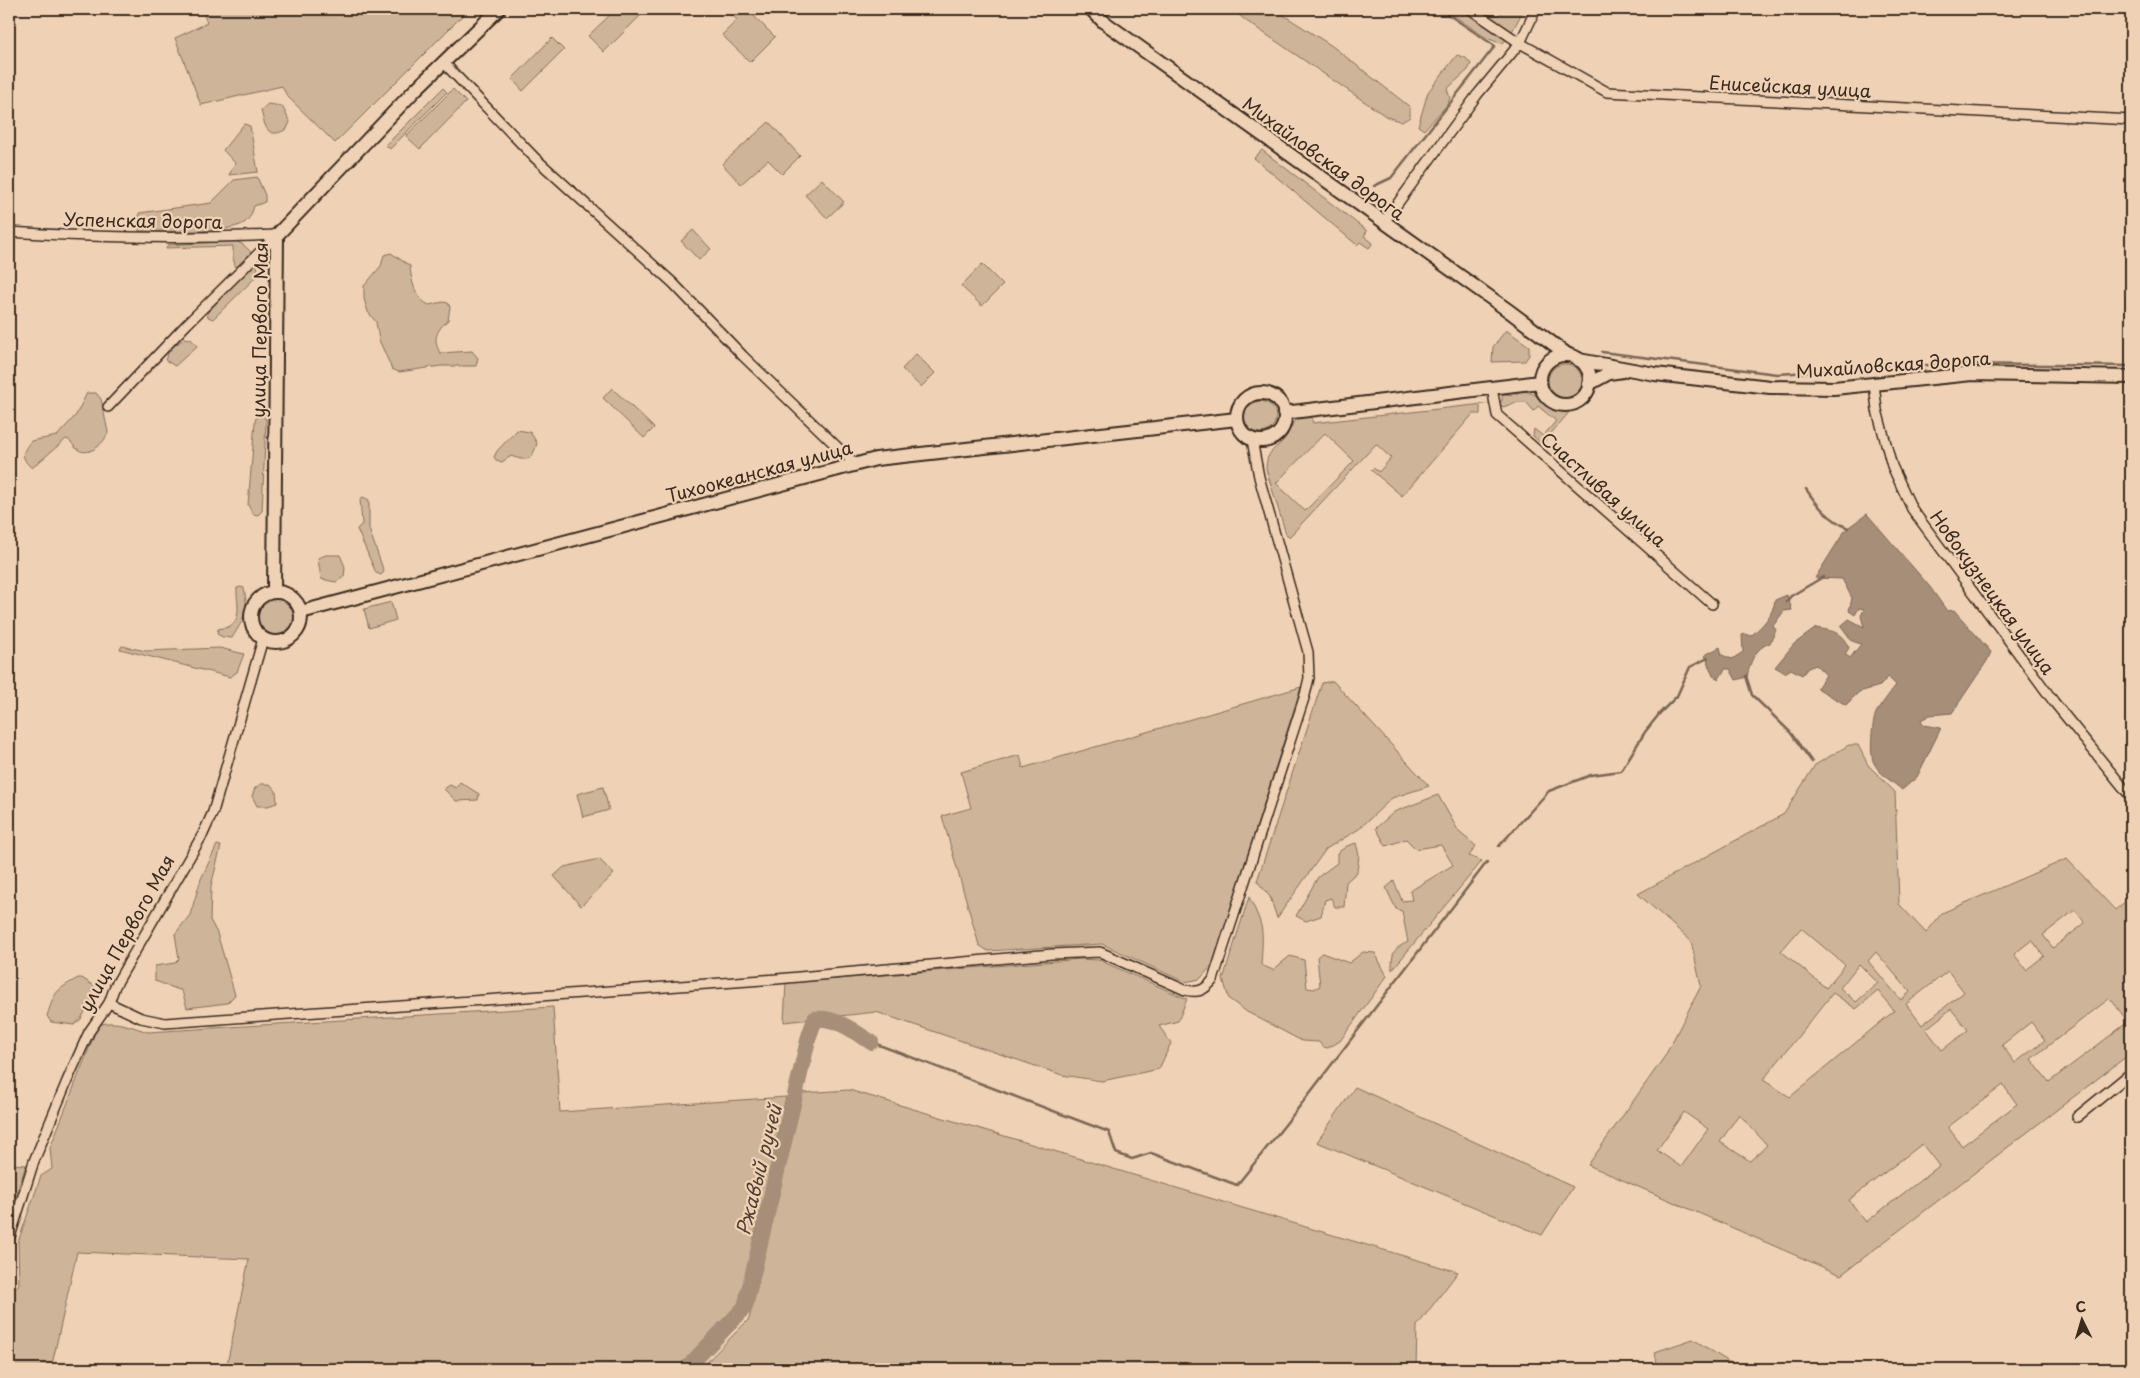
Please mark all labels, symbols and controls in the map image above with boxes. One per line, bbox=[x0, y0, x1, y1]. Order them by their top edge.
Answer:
street label: Енисейская улица bbox=[1708, 68, 1872, 104]
street label: Михайловская дорога bbox=[1237, 90, 1412, 227]
street label: Успенская дорога bbox=[63, 205, 224, 235]
street label: улица Первого Мая bbox=[244, 242, 274, 418]
street label: Михайловская дорога bbox=[1795, 344, 1992, 384]
street label: Счастливая улица bbox=[1535, 425, 1673, 553]
street label: Тихоокеанская улица bbox=[663, 433, 856, 509]
street label: Новокузнецкая улица bbox=[1924, 504, 2062, 680]
street label: улица Первого Мая bbox=[72, 850, 180, 1016]
water label: Ржавый ручей bbox=[728, 1099, 788, 1238]
north arrow bbox=[2058, 1296, 2108, 1346]
text: С bbox=[2075, 1296, 2087, 1317]

